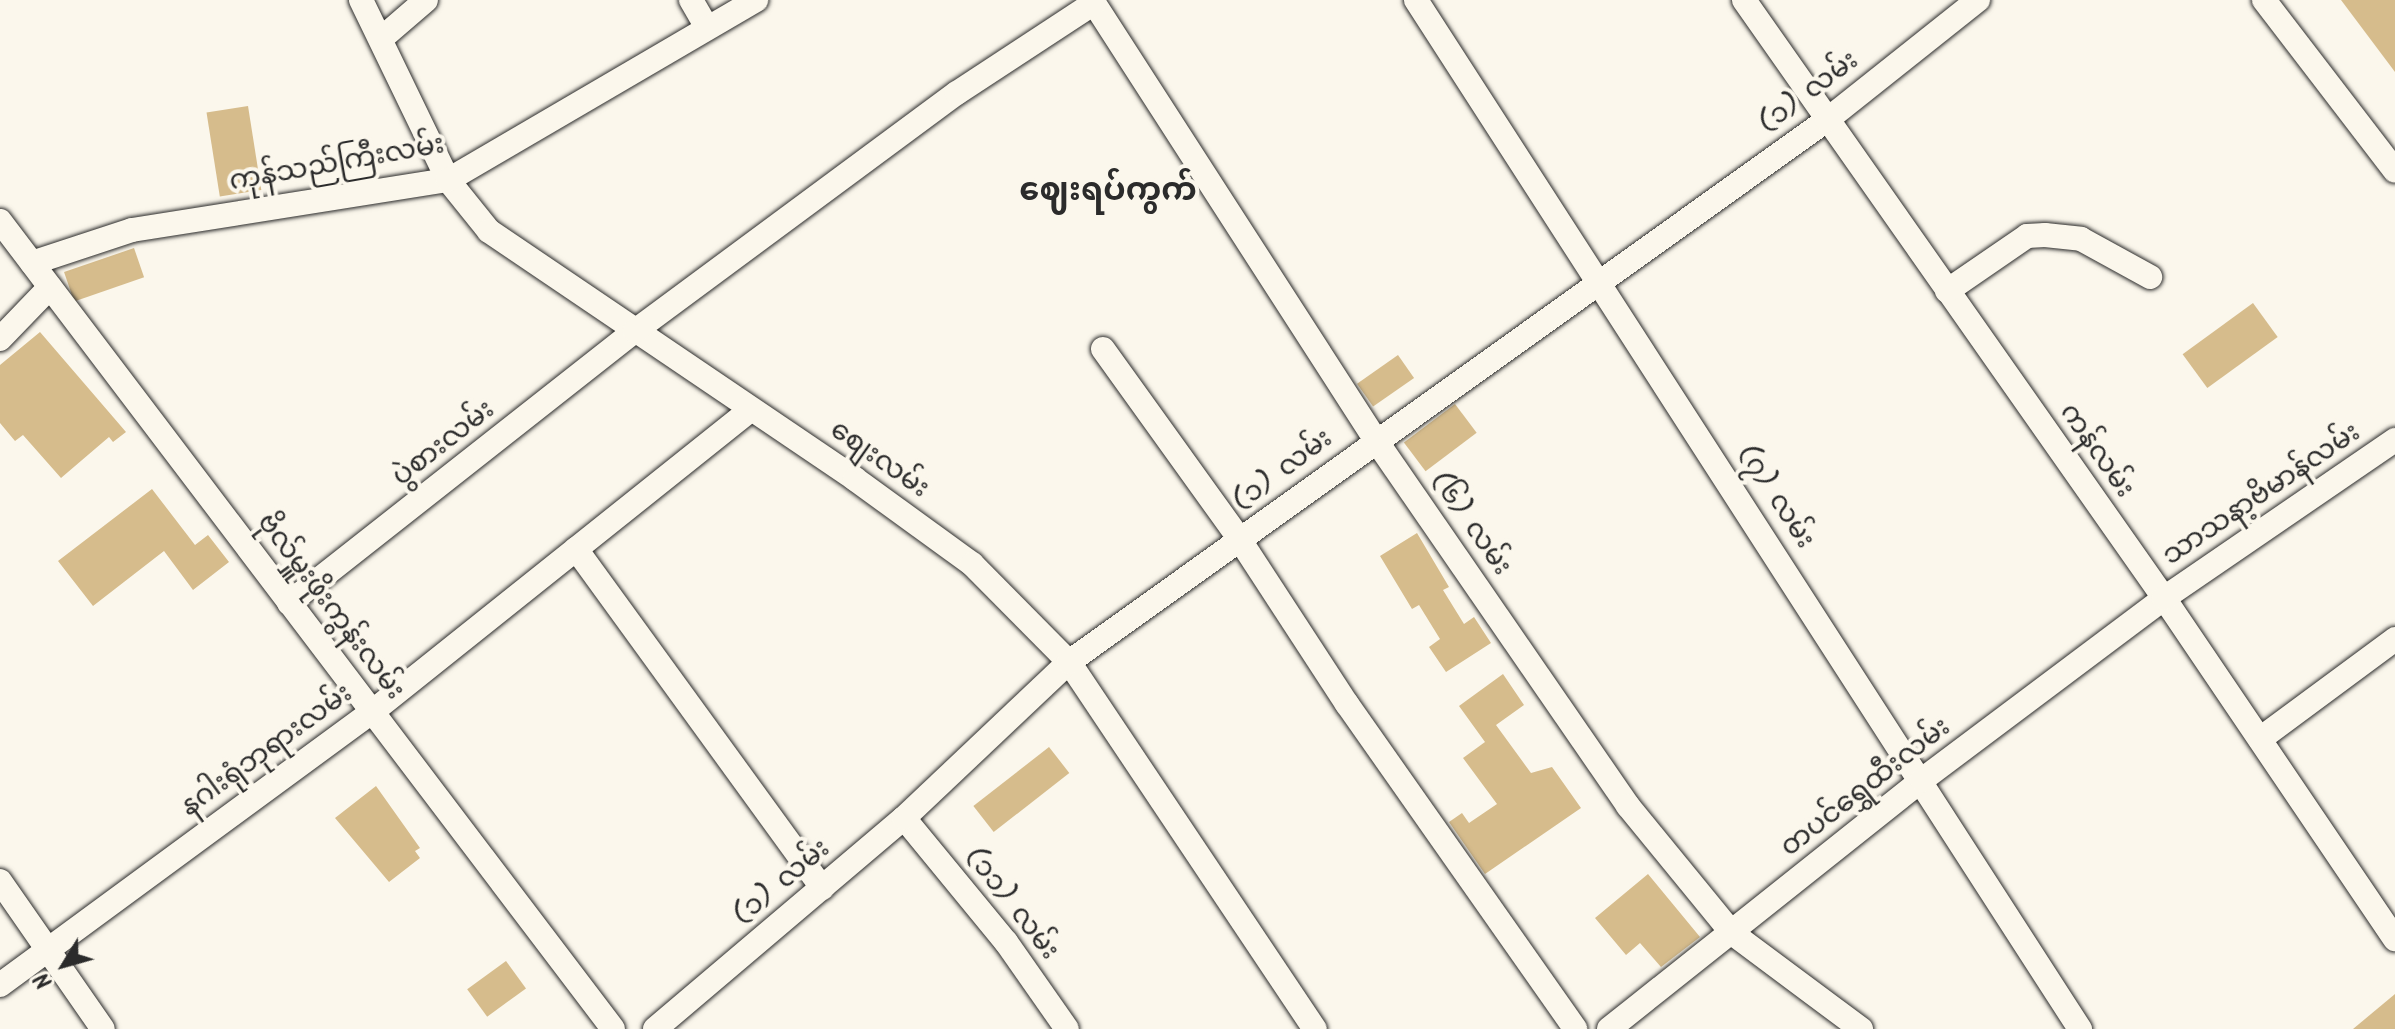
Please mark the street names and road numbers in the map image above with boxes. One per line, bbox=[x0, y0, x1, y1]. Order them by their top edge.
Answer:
street label: (၁) လမ်း bbox=[1752, 45, 1866, 141]
street label: ကုန်သည်ကြီးလမ်း bbox=[227, 129, 447, 199]
street label: ပွဲစားလမ်း bbox=[386, 394, 502, 494]
street label: ကန်လမ်း bbox=[2051, 397, 2141, 505]
street label: စျေးလမ်း bbox=[823, 414, 935, 506]
street label: သာသနာ့ဗိမာန်လမ်း bbox=[2157, 416, 2367, 574]
street label: (၁) လမ်း bbox=[1226, 423, 1340, 519]
street label: (၇) လမ်း bbox=[1729, 439, 1821, 555]
street label: (၆) လမ်း bbox=[1422, 466, 1518, 582]
street label: ဗိုလ်မှူးဖိုးကွန်းလမ်း bbox=[249, 507, 411, 707]
street label: နဂါးရုံဘုရားလမ်း bbox=[175, 677, 359, 825]
street label: တပင်ရွှေထီးလမ်း bbox=[1774, 711, 1958, 865]
street label: (၁) လမ်း bbox=[727, 833, 837, 933]
street label: (၁၁) လမ်း bbox=[957, 841, 1065, 967]

